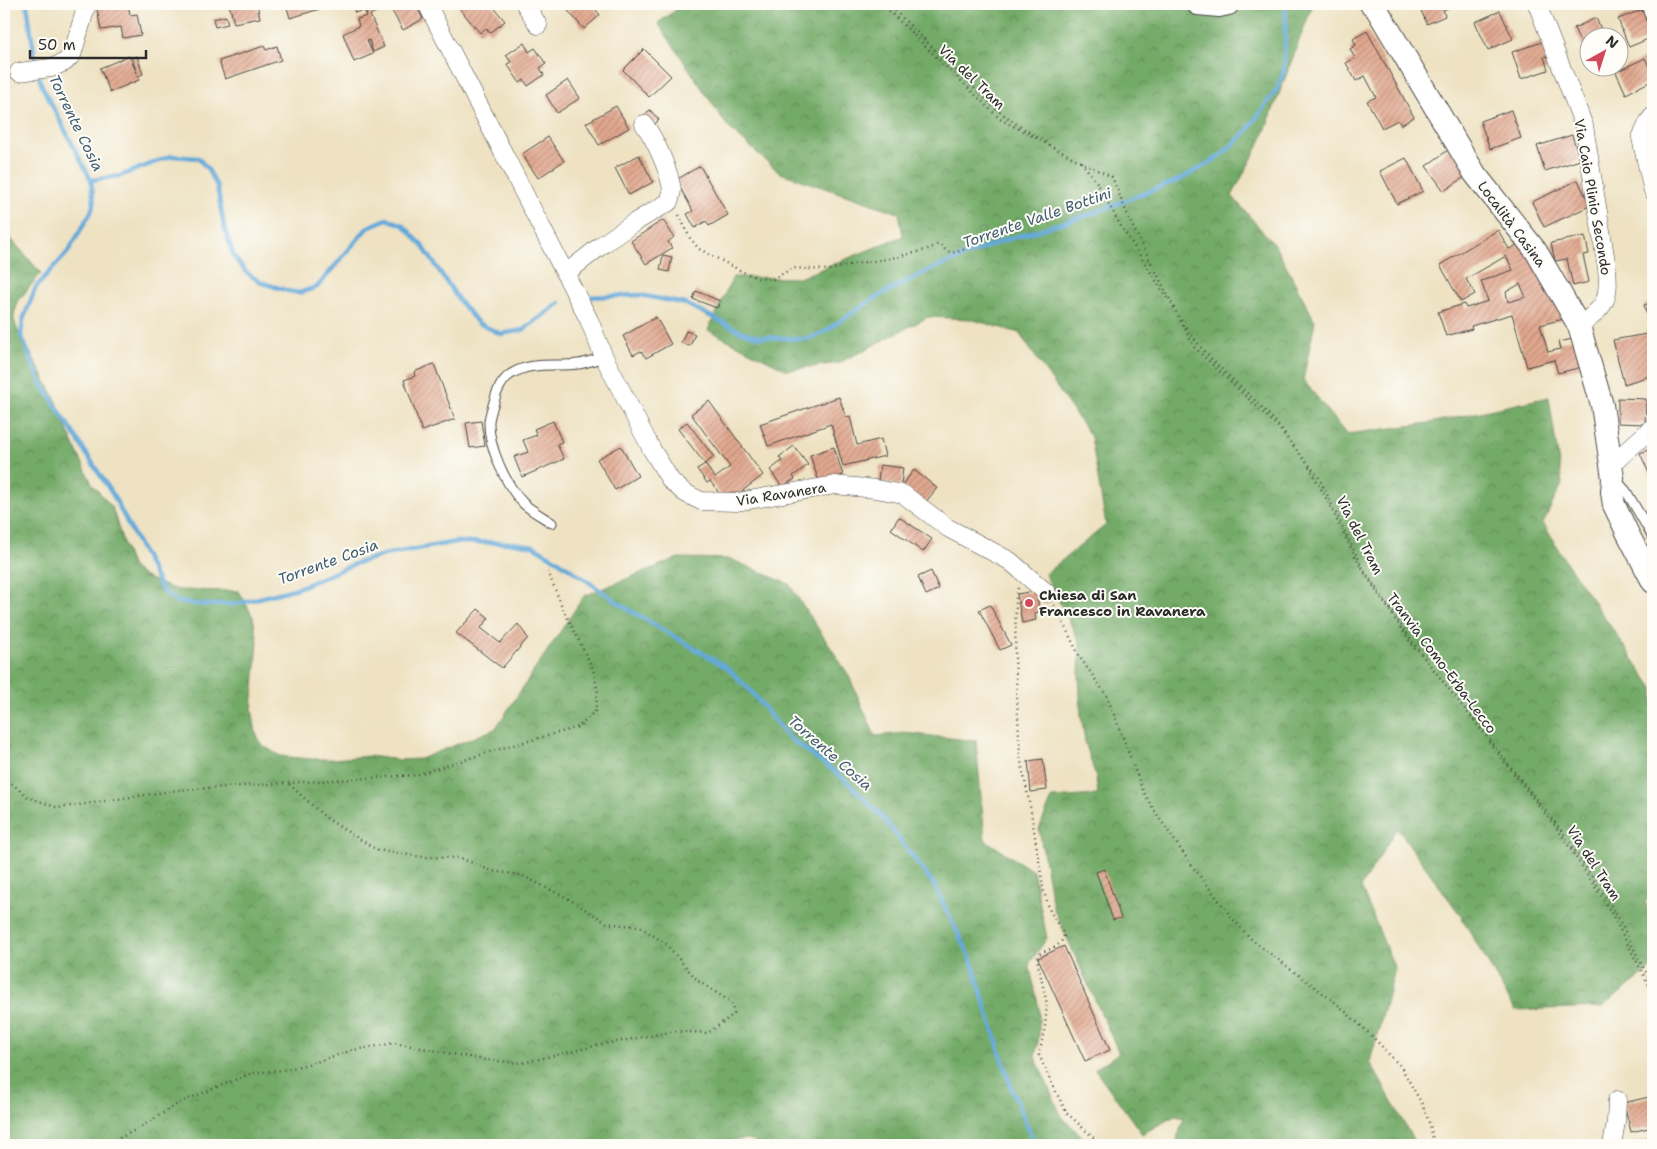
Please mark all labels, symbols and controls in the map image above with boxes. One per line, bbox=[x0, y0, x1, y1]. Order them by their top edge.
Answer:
scale bar bbox=[30, 28, 146, 60]
north arrow bbox=[1580, 28, 1630, 78]
text: N bbox=[1602, 31, 1622, 52]
text: 50 m bbox=[38, 35, 76, 55]
street label: Via del Tram bbox=[935, 41, 1009, 113]
water label: Torrente Cosia bbox=[44, 71, 108, 175]
street label: Via Caio Plinio Secondo bbox=[1570, 117, 1616, 277]
street label: Località Casina bbox=[1474, 177, 1550, 271]
water label: Torrente Valle Bottini bbox=[960, 183, 1115, 253]
street label: Via Ravanera bbox=[735, 478, 827, 510]
street label: Via del Tram bbox=[1332, 493, 1388, 577]
water label: Torrente Cosia bbox=[275, 535, 381, 589]
place label: Chiesa di San Francesco in Ravanera bbox=[1039, 586, 1206, 620]
street label: Tranvia Como-Erba-Lecco bbox=[1383, 589, 1501, 737]
marker: Chiesa di San Francesco in Ravanera bbox=[1023, 597, 1035, 609]
water label: Torrente Cosia bbox=[784, 711, 876, 795]
street label: Via del Tram bbox=[1563, 822, 1625, 904]

